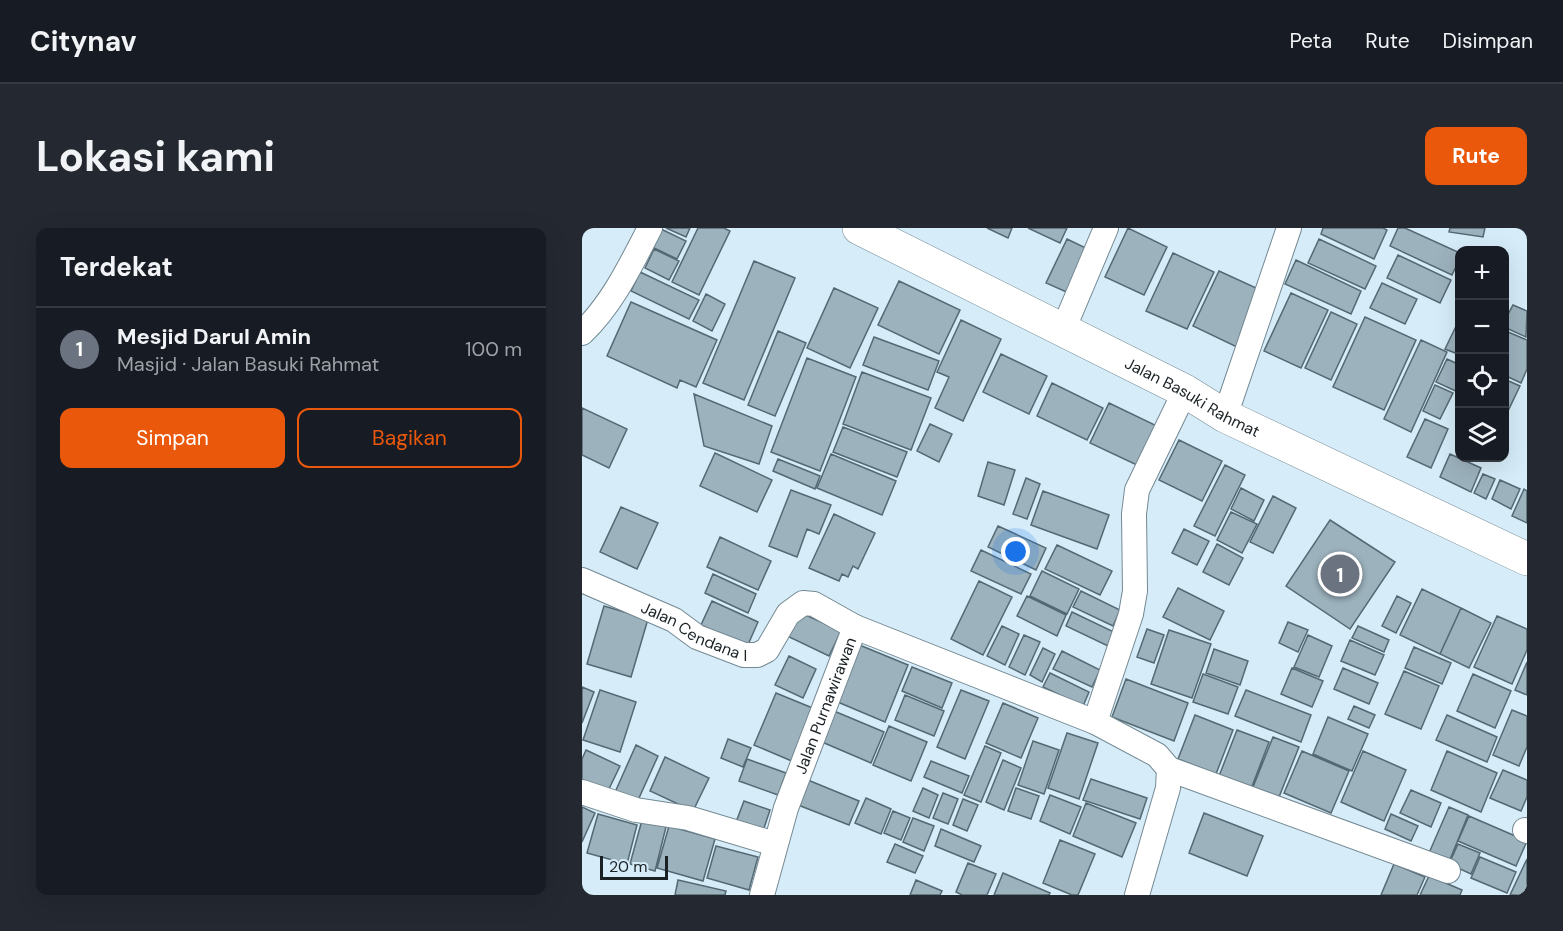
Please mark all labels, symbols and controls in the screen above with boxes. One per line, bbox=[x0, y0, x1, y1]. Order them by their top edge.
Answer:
text: Citynav bbox=[30, 23, 136, 60]
text: Peta bbox=[1289, 27, 1332, 55]
text: Rute bbox=[1365, 27, 1410, 55]
text: Disimpan bbox=[1443, 27, 1533, 55]
button: Rute bbox=[1425, 127, 1527, 185]
text: Lokasi kami bbox=[36, 129, 275, 184]
map controls bbox=[1455, 246, 1509, 462]
button: + bbox=[1455, 246, 1509, 300]
text: Terdekat bbox=[60, 250, 173, 284]
button: − bbox=[1455, 300, 1509, 354]
text: Mesjid Darul Amin bbox=[117, 322, 311, 351]
text: 1 bbox=[76, 336, 83, 362]
text: 100 m bbox=[465, 336, 522, 362]
text: Masjid · Jalan Basuki Rahmat bbox=[117, 351, 379, 377]
street label: Jalan Basuki Rahmat bbox=[1121, 353, 1263, 442]
button: locate bbox=[1455, 354, 1509, 408]
button: Simpan bbox=[60, 408, 285, 468]
button: Bagikan bbox=[297, 408, 522, 468]
button: layers bbox=[1455, 408, 1509, 462]
your location bbox=[1001, 537, 1030, 566]
pin: 1 bbox=[1320, 552, 1359, 596]
street label: Jalan Cendana I bbox=[638, 597, 747, 666]
street label: Jalan Purnawirawan bbox=[790, 634, 861, 777]
scale bar bbox=[600, 853, 668, 880]
text: 20 m bbox=[609, 856, 648, 877]

